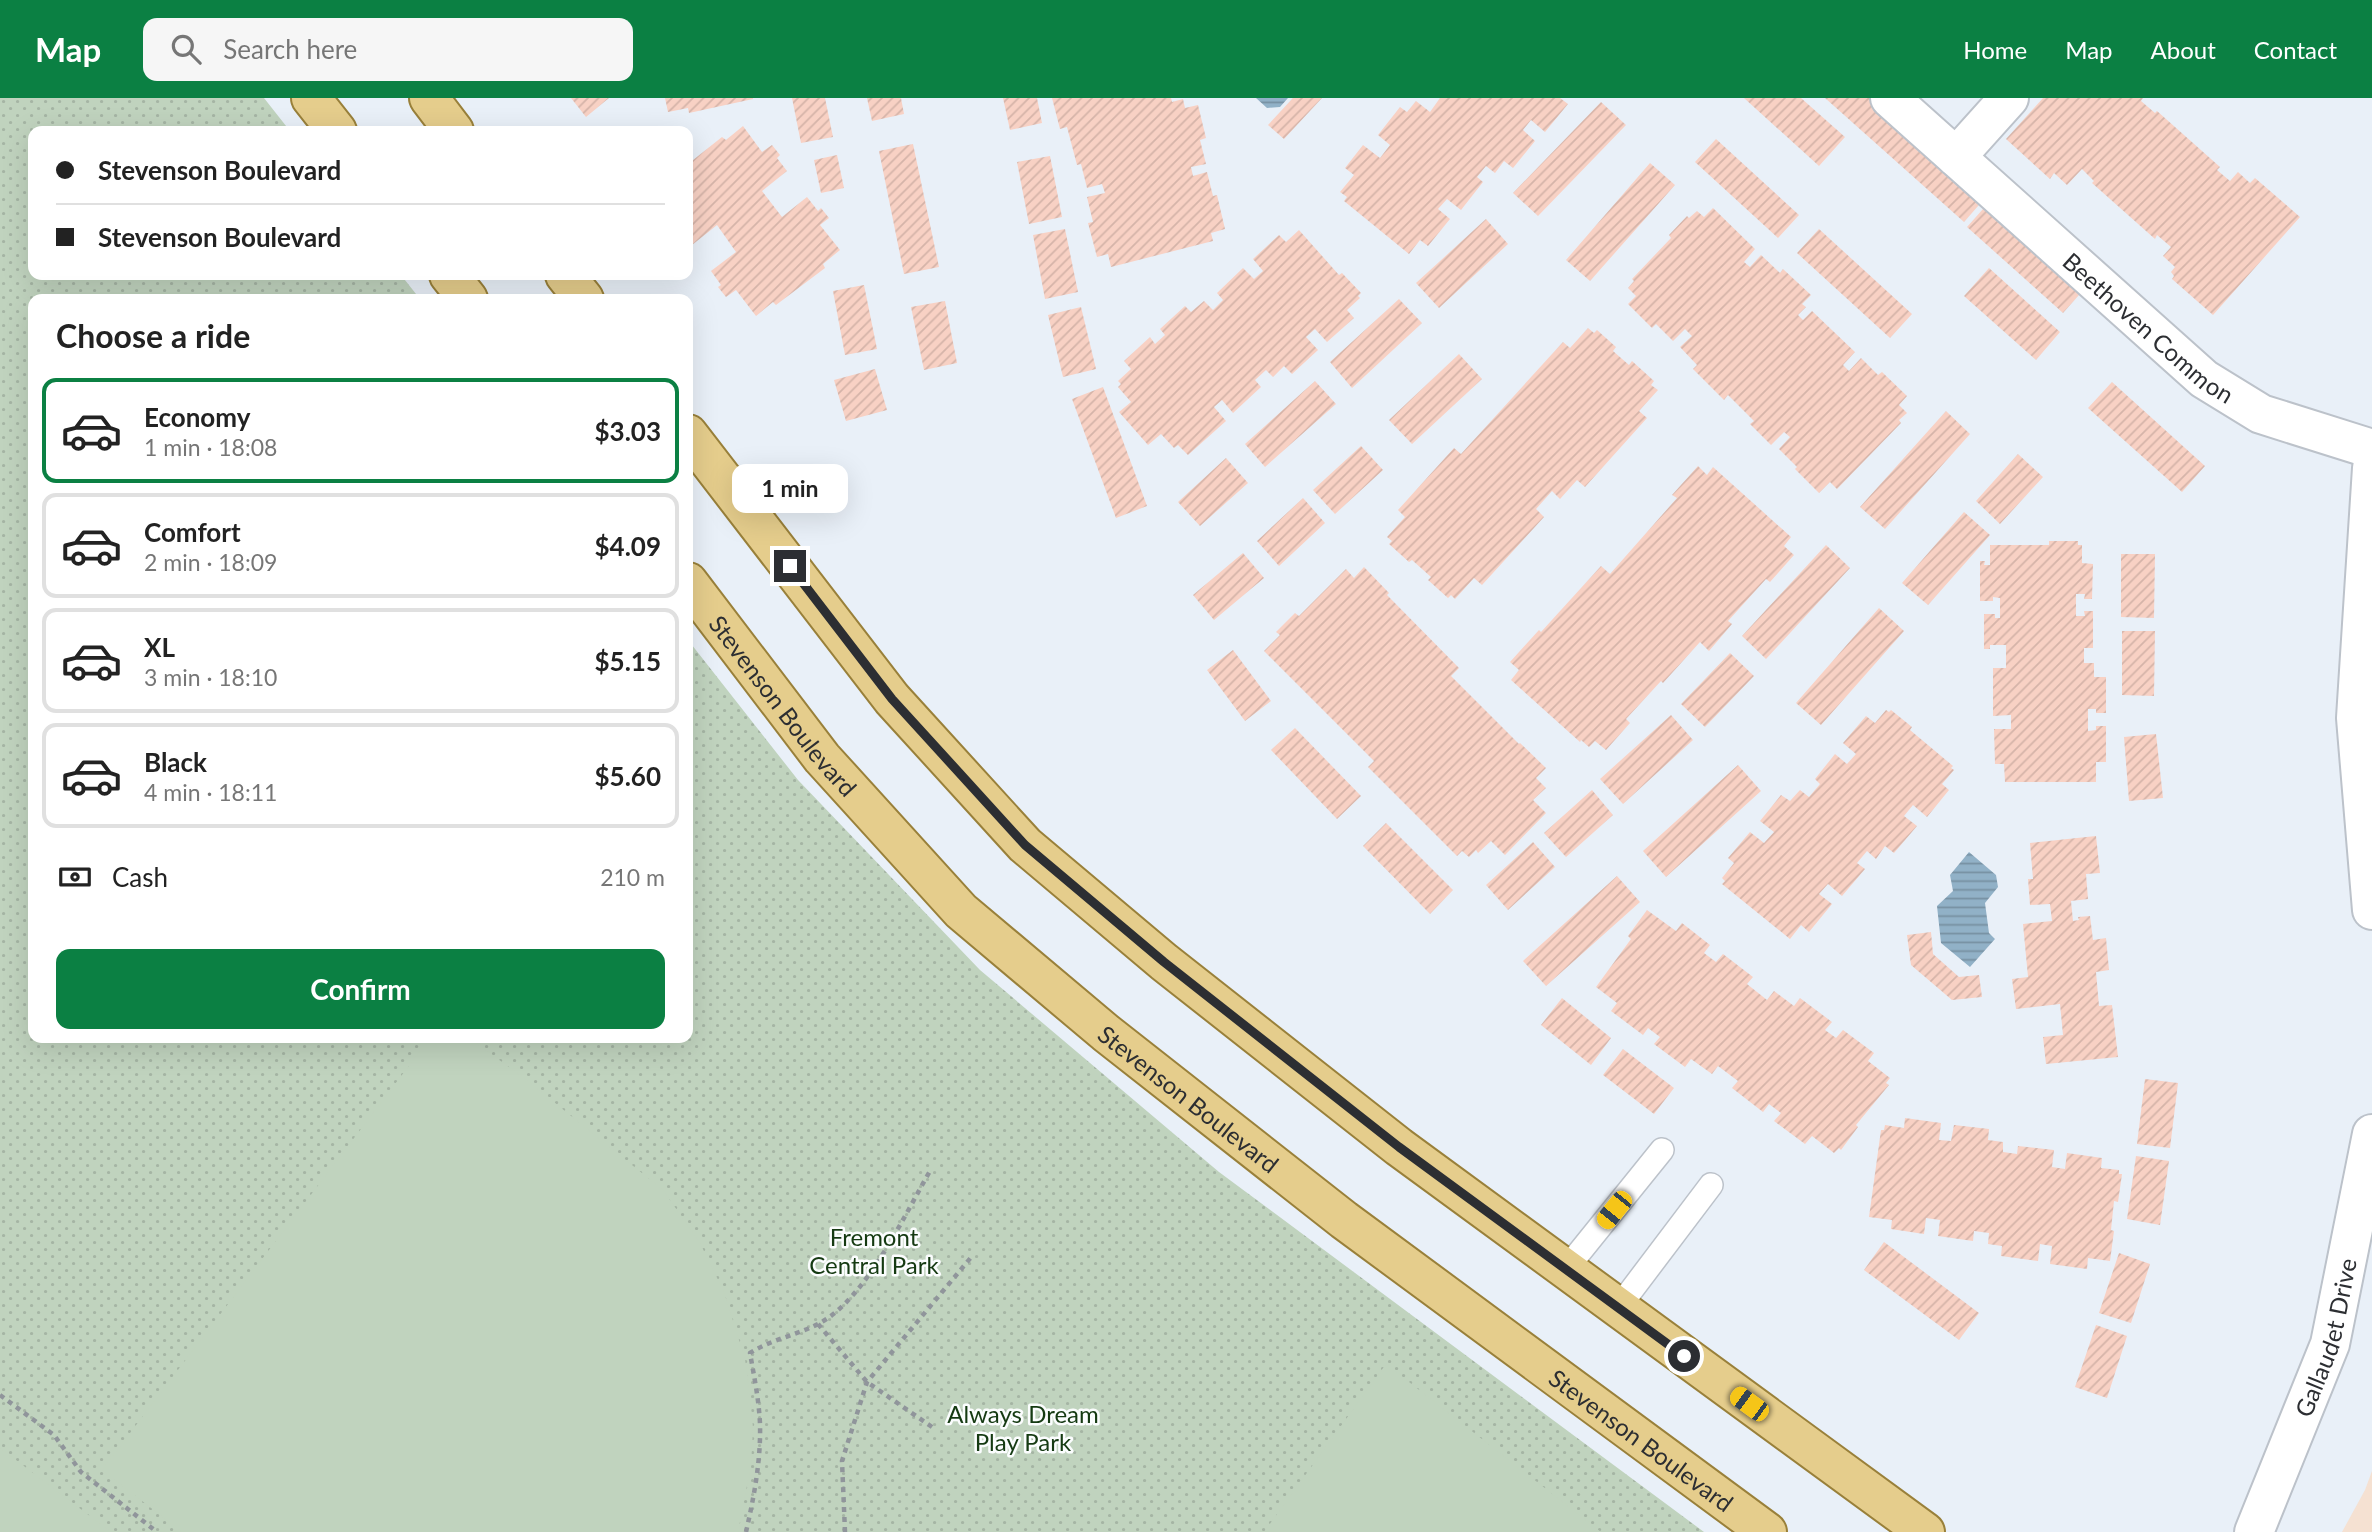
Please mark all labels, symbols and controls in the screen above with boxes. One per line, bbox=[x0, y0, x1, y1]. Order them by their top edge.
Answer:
search box bbox=[143, 18, 633, 81]
text: Map bbox=[35, 29, 101, 69]
icon: search bbox=[167, 30, 205, 68]
text: Search here bbox=[223, 33, 357, 65]
text: Home bbox=[1963, 35, 2027, 64]
text: Map bbox=[2065, 35, 2113, 64]
text: About bbox=[2151, 35, 2216, 64]
text: Contact bbox=[2254, 35, 2337, 64]
text: Stevenson Boulevard bbox=[98, 154, 341, 186]
text: Stevenson Boulevard bbox=[98, 221, 341, 253]
street label: Beethoven Common bbox=[2058, 246, 2239, 408]
text: Choose a ride bbox=[56, 316, 250, 355]
icon: car bbox=[60, 399, 123, 462]
text: Economy bbox=[144, 401, 250, 433]
text: $3.03 bbox=[595, 415, 661, 447]
text: 1 min · 18:08 bbox=[144, 433, 277, 461]
callout: 1 min bbox=[732, 464, 848, 514]
text: 1 min bbox=[761, 474, 819, 502]
icon: car bbox=[60, 514, 123, 577]
text: Comfort bbox=[144, 516, 241, 548]
text: $4.09 bbox=[595, 530, 661, 562]
text: 2 min · 18:09 bbox=[144, 548, 277, 576]
route end bbox=[774, 550, 806, 582]
street label: Stevenson Boulevard bbox=[704, 609, 863, 801]
icon: car bbox=[60, 629, 123, 692]
text: XL bbox=[144, 631, 175, 663]
text: $5.15 bbox=[595, 645, 661, 677]
text: 3 min · 18:10 bbox=[144, 663, 277, 691]
icon: car bbox=[60, 744, 123, 807]
text: Black bbox=[144, 746, 207, 778]
text: $5.60 bbox=[595, 760, 661, 792]
text: 4 min · 18:11 bbox=[144, 778, 277, 806]
icon: cash bbox=[56, 858, 94, 896]
text: Cash bbox=[112, 861, 168, 893]
text: 210 m bbox=[600, 863, 665, 891]
button: Confirm bbox=[56, 949, 665, 1029]
street label: Stevenson Boulevard bbox=[1093, 1018, 1285, 1178]
car bbox=[1593, 1187, 1636, 1233]
park label: Fremont Central Park bbox=[809, 1222, 940, 1279]
street label: Gallaudet Drive bbox=[2288, 1256, 2361, 1421]
route start bbox=[1668, 1340, 1700, 1372]
street label: Stevenson Boulevard bbox=[1544, 1362, 1739, 1517]
car bbox=[1726, 1383, 1773, 1425]
park label: Always Dream Play Park bbox=[947, 1399, 1099, 1456]

